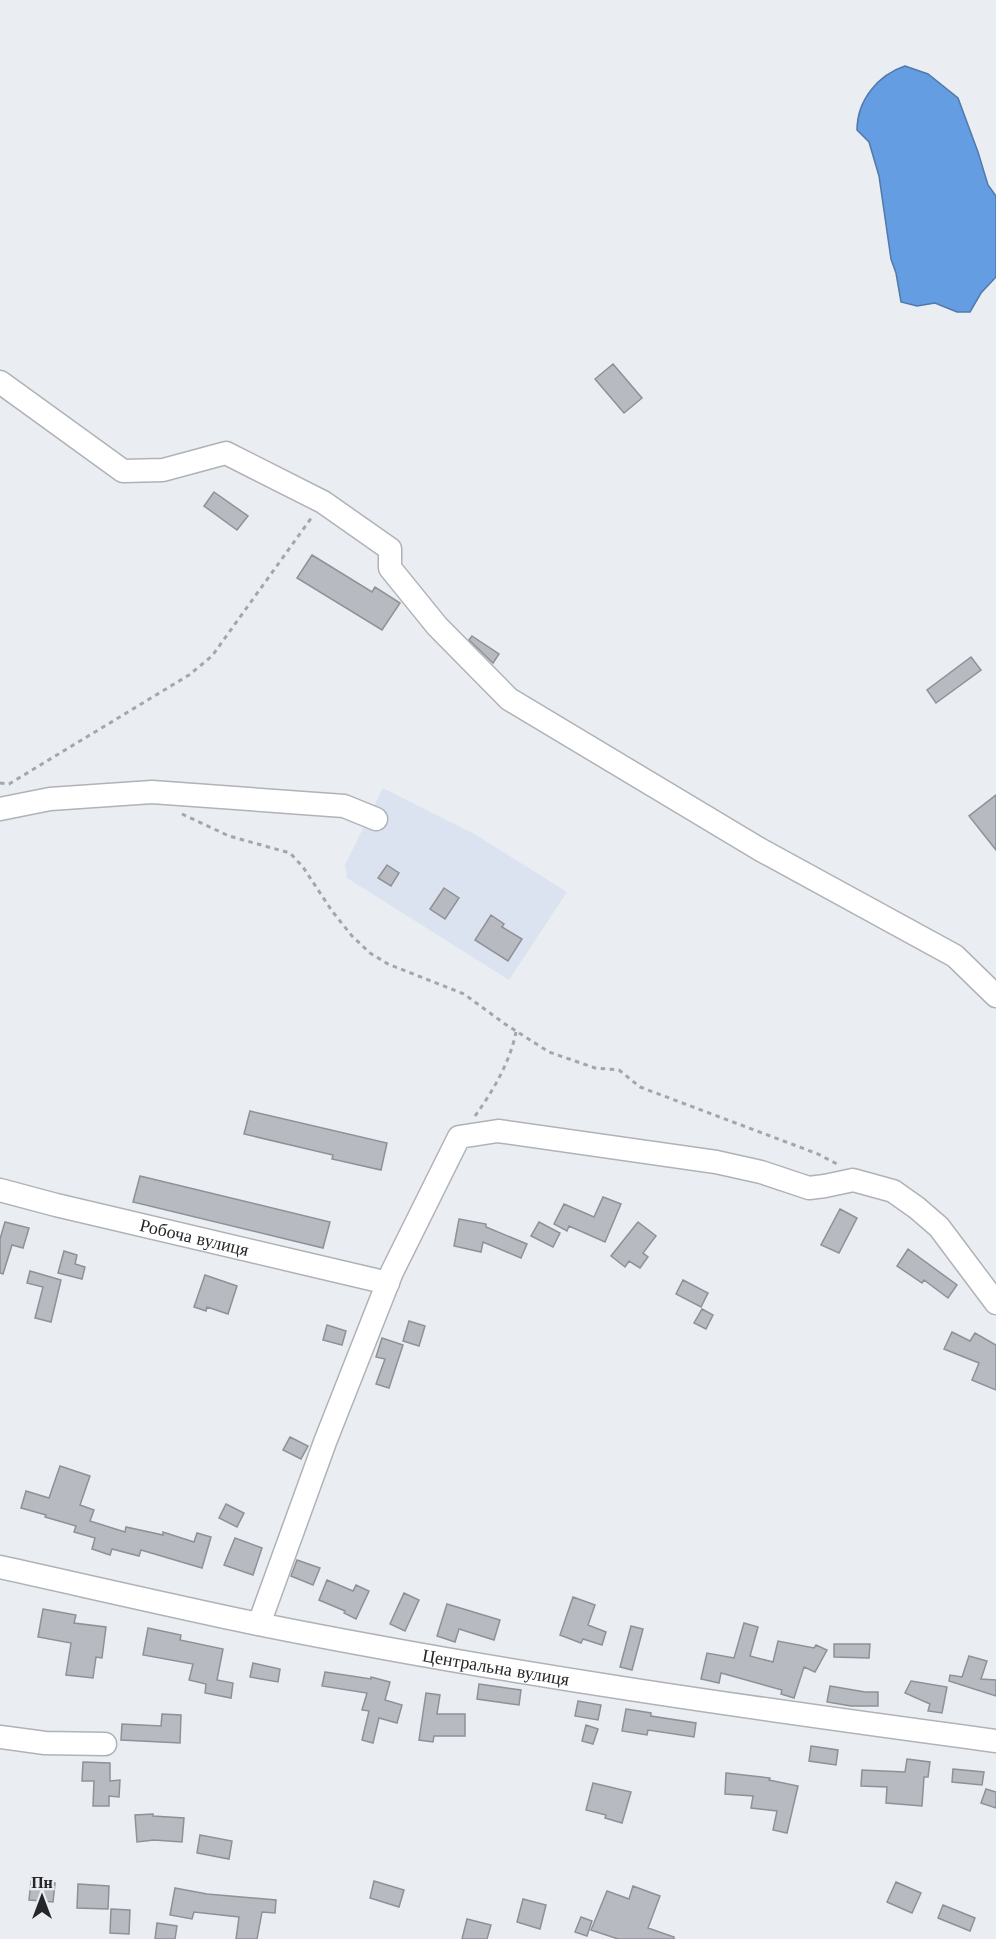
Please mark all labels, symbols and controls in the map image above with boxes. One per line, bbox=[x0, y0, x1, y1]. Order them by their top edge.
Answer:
street label: Робоча вулиця bbox=[138, 1214, 251, 1261]
street label: Центральна вулиця bbox=[421, 1644, 571, 1690]
north arrow bbox=[12, 1867, 72, 1927]
text: Пн bbox=[31, 1872, 53, 1892]

